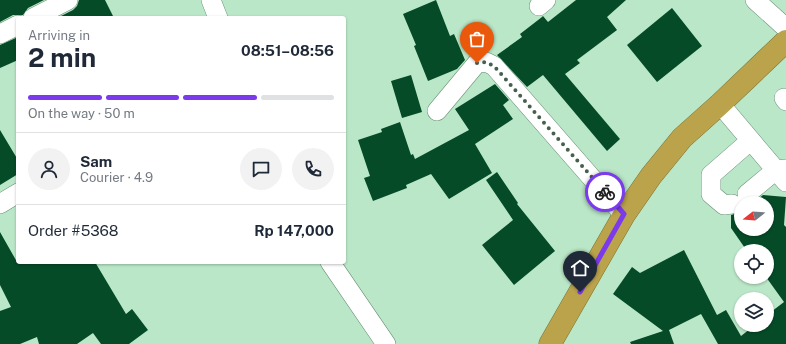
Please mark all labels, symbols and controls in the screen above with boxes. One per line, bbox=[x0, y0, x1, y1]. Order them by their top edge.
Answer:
pin bbox=[460, 22, 494, 63]
text: Arriving in bbox=[28, 28, 90, 43]
icon: bag bbox=[466, 28, 488, 50]
text: 2 min bbox=[28, 42, 96, 73]
text: 08:51–08:56 bbox=[241, 42, 334, 59]
text: On the way · 50 m bbox=[28, 106, 135, 121]
button: person bbox=[28, 148, 70, 190]
button: chat bbox=[240, 148, 282, 190]
button: phone bbox=[292, 148, 334, 190]
text: Sam bbox=[80, 153, 112, 170]
text: Courier · 4.9 bbox=[80, 170, 153, 185]
courier bbox=[585, 172, 625, 212]
icon: bike bbox=[594, 181, 616, 203]
north arrow bbox=[734, 196, 774, 236]
map controls bbox=[734, 196, 774, 332]
text: Order #5368 bbox=[28, 222, 119, 239]
text: Rp 147,000 bbox=[254, 222, 334, 239]
button: locate bbox=[734, 244, 774, 284]
pin bbox=[563, 251, 597, 292]
icon: home bbox=[569, 257, 591, 279]
button: layers bbox=[734, 292, 774, 332]

